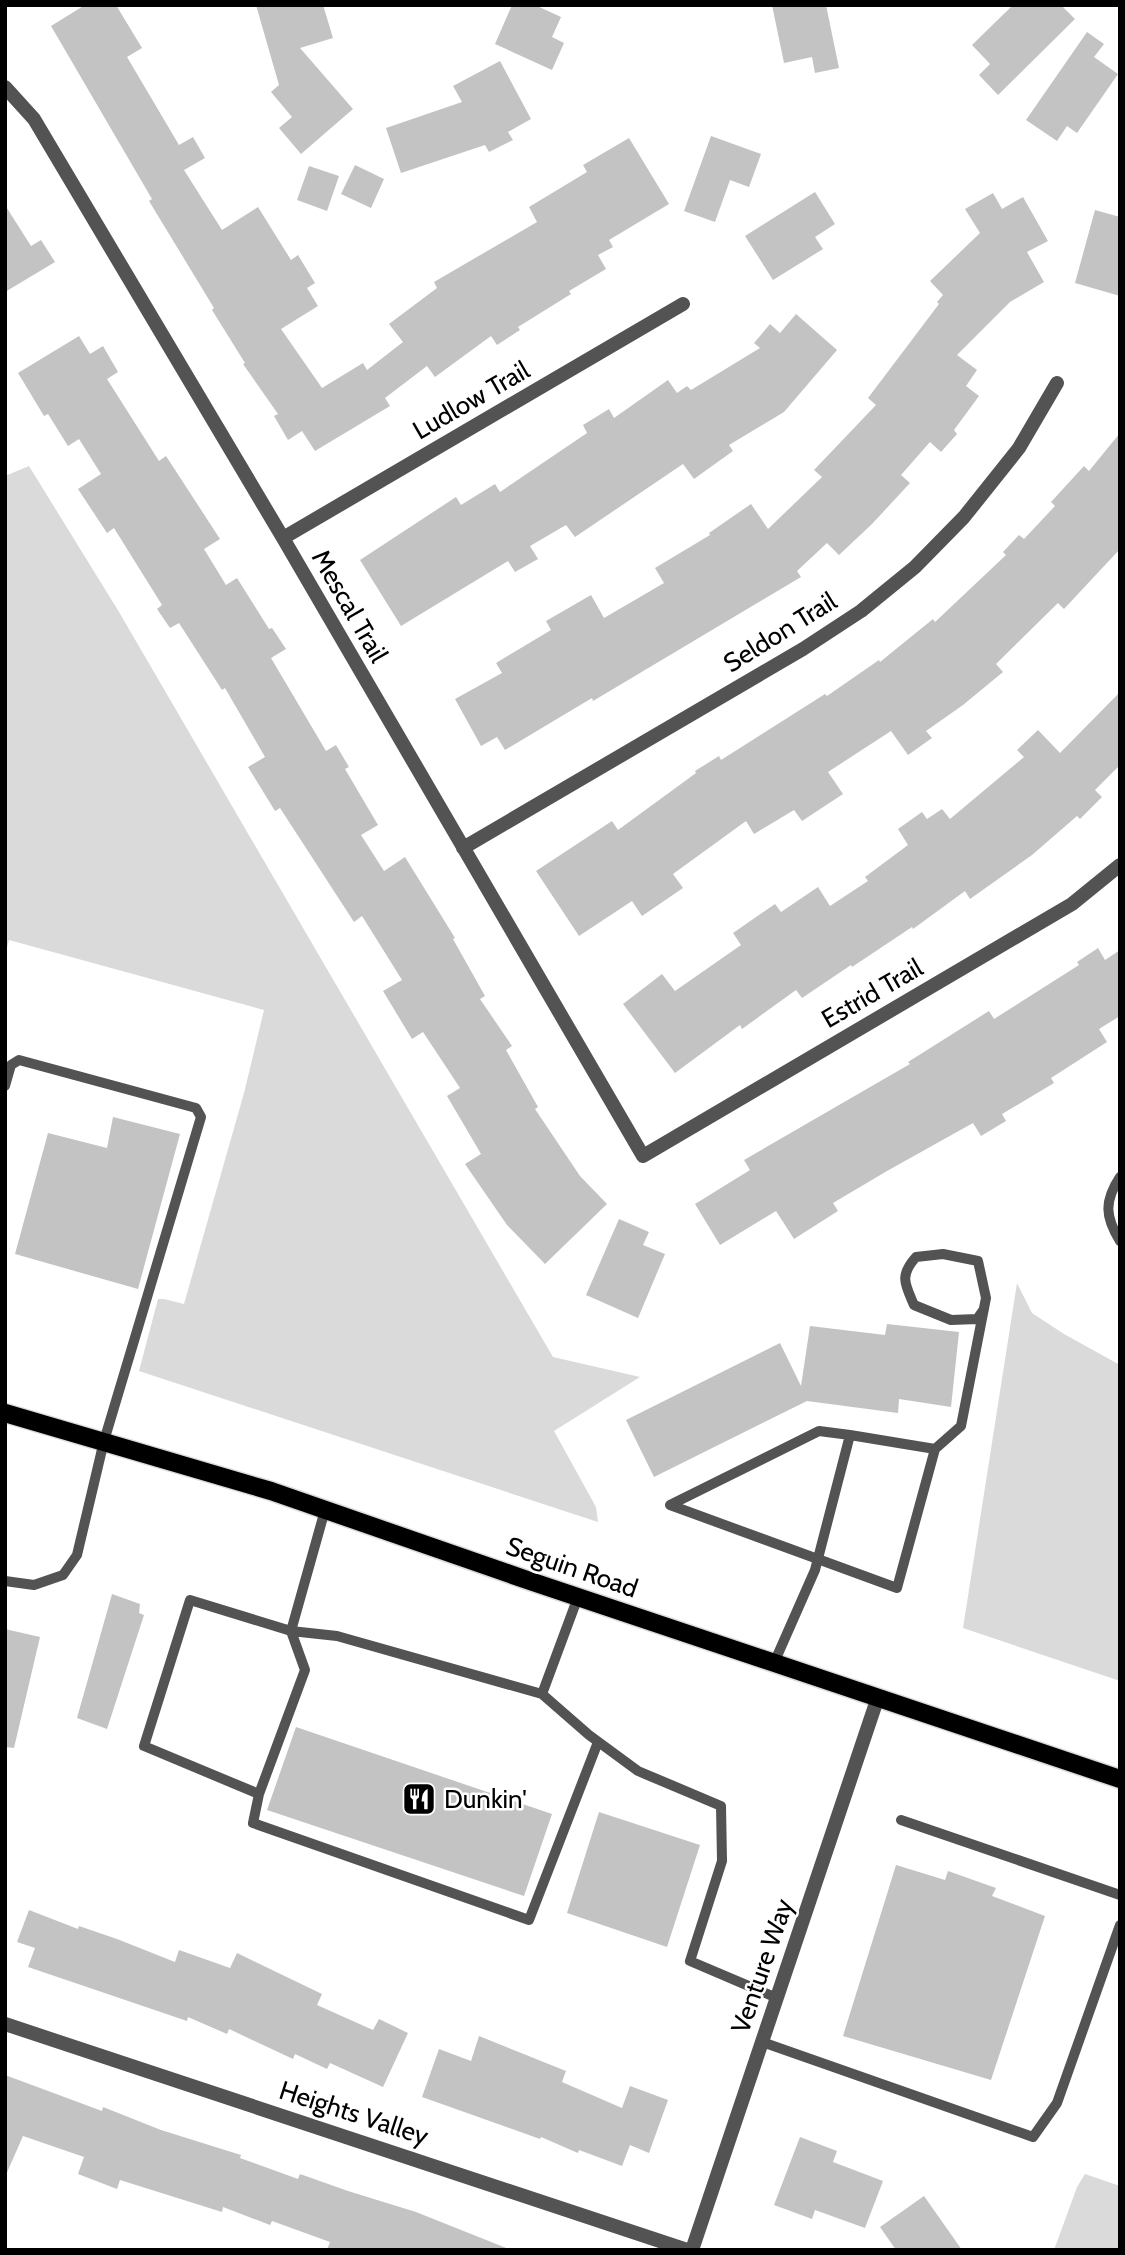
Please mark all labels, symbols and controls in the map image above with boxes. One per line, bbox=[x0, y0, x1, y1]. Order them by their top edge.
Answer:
street label: Ludlow Trail bbox=[407, 354, 535, 446]
street label: Mescal Trail bbox=[305, 544, 395, 668]
street label: Seldon Trail bbox=[718, 585, 842, 679]
street label: Estrid Trail bbox=[816, 951, 928, 1035]
street label: Seguin Road bbox=[502, 1530, 642, 1604]
restaurant icon: Dunkin' bbox=[400, 1780, 438, 1818]
place label: Dunkin' bbox=[444, 1783, 527, 1815]
street label: Venture Way bbox=[724, 1895, 800, 2037]
street label: Heights Valley bbox=[275, 2074, 433, 2152]

